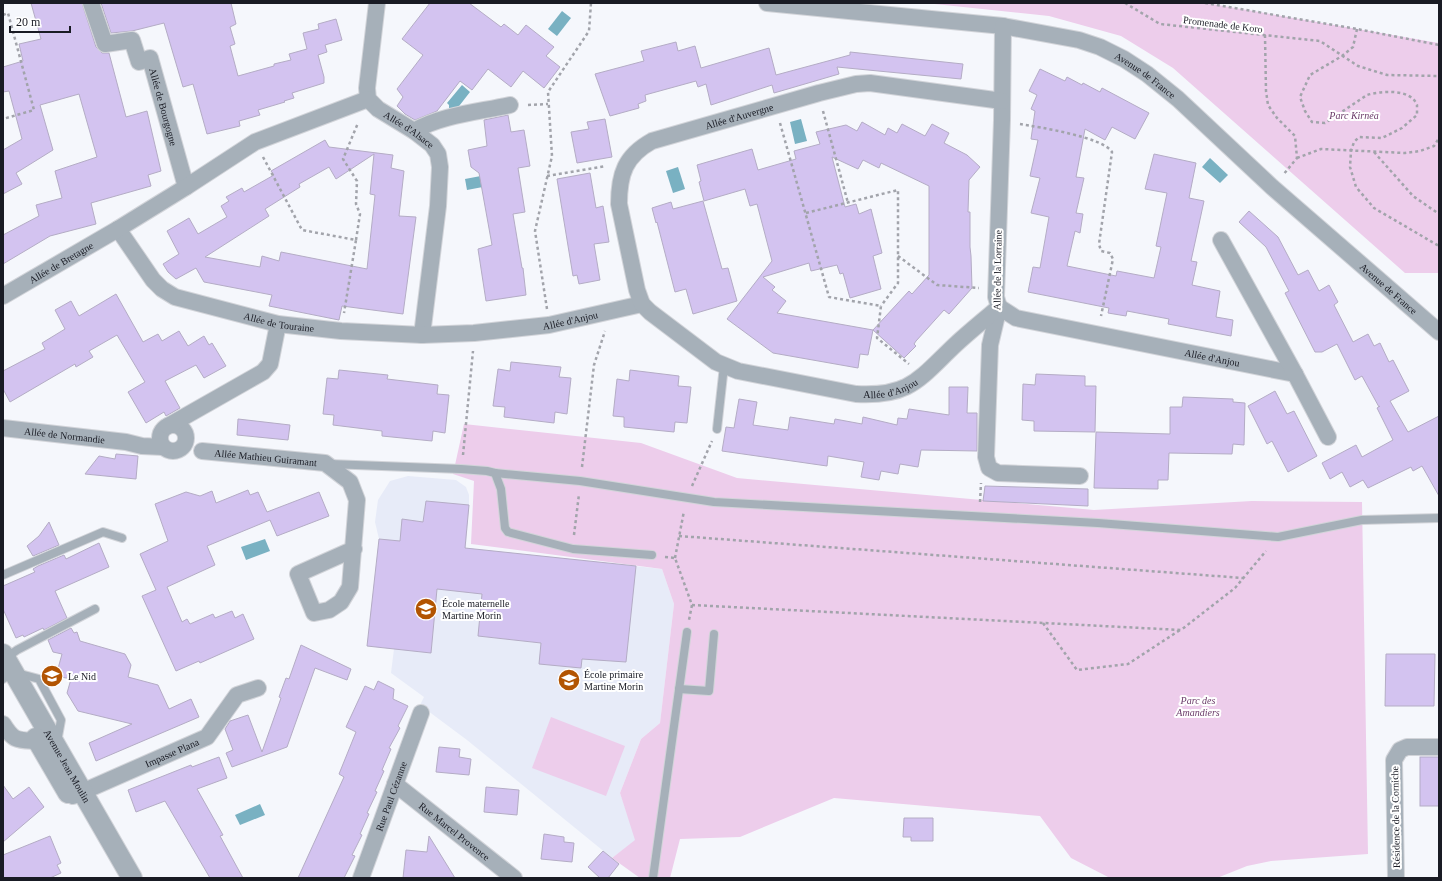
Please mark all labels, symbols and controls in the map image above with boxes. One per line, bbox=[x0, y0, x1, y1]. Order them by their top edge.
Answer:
scale bar bbox=[10, 8, 70, 34]
street label: Promenade de Koro bbox=[1183, 14, 1263, 35]
text: 20 m bbox=[16, 15, 41, 29]
street label: Avenue de France bbox=[1113, 50, 1178, 101]
street label: Allée de Bourgogne bbox=[147, 67, 179, 148]
street label: Allée d'Auvergne bbox=[704, 101, 775, 131]
street label: Allée d'Alsace bbox=[382, 109, 437, 151]
park label: Parc Kirnéa bbox=[1328, 110, 1379, 121]
street label: Allée de la Lorraine bbox=[991, 229, 1004, 310]
street label: Allée de Bretagne bbox=[27, 239, 96, 286]
street label: Avenue de France bbox=[1358, 261, 1420, 317]
street label: Allée d'Anjou bbox=[542, 309, 599, 332]
street label: Allée de Touraine bbox=[243, 310, 315, 334]
street label: Allée d'Anjou bbox=[1184, 347, 1241, 369]
street label: Allée d'Anjou bbox=[863, 376, 920, 400]
street label: Allée de Normandie bbox=[24, 425, 106, 446]
street label: Allée Mathieu Guiramant bbox=[214, 447, 318, 468]
school or university icon: École maternelle Martine Morin bbox=[413, 596, 439, 622]
place label: École maternelle Martine Morin bbox=[442, 598, 510, 621]
school or university icon: Le Nid bbox=[39, 663, 65, 689]
school or university icon: École primaire Martine Morin bbox=[556, 667, 582, 693]
place label: École primaire Martine Morin bbox=[584, 669, 644, 692]
place label: Le Nid bbox=[68, 671, 96, 682]
park label: Parc des Amandiers bbox=[1175, 695, 1220, 718]
street label: Avenue Jean Moulin bbox=[42, 727, 92, 805]
street label: Impasse Plana bbox=[143, 736, 201, 770]
street label: Rue Paul Cézanne bbox=[373, 760, 409, 833]
street label: Résidence de la Corniche bbox=[1389, 765, 1402, 868]
street label: Rue Marcel Provence bbox=[417, 800, 492, 863]

